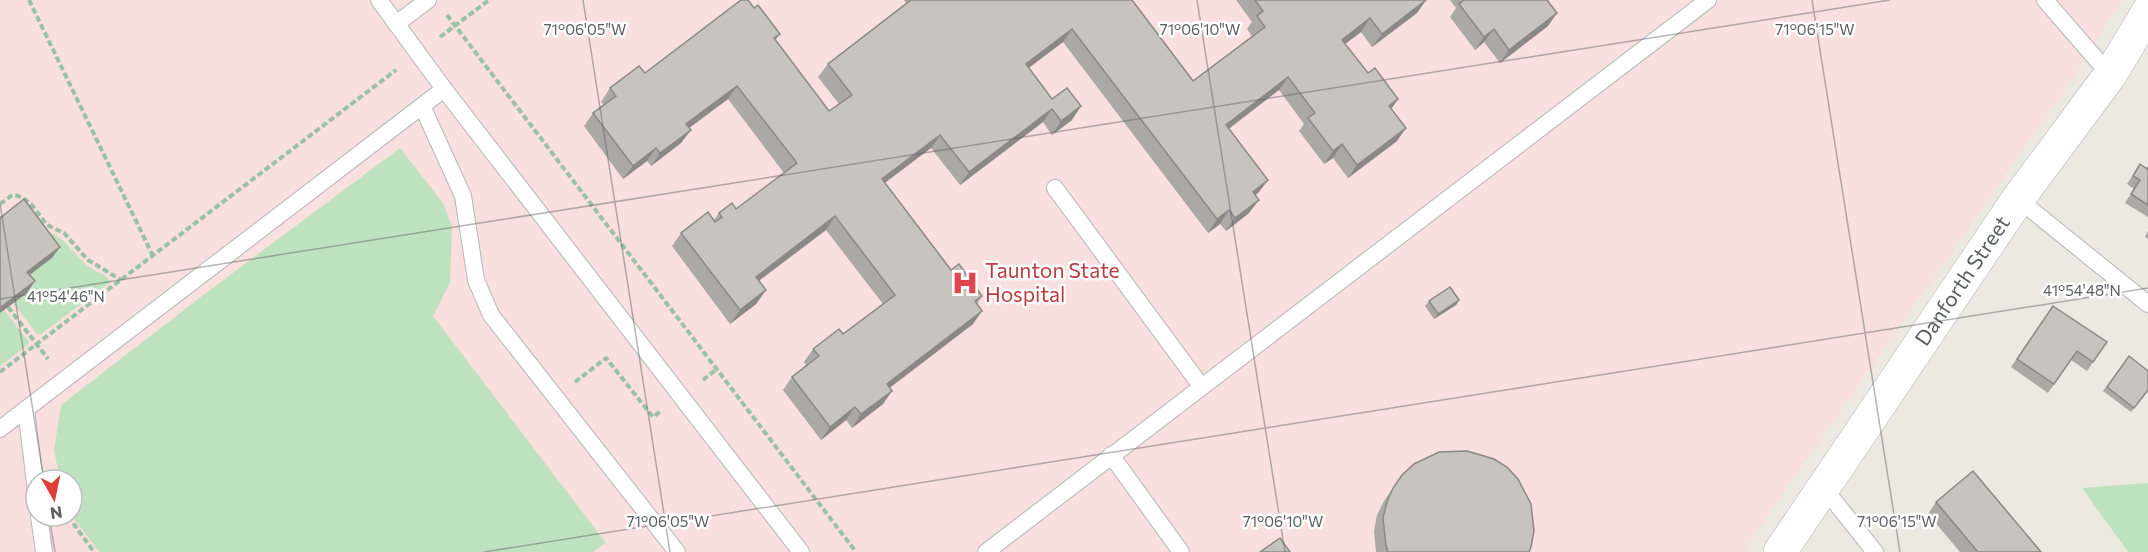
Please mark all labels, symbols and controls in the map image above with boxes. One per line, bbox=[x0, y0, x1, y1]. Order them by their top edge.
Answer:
text: 71°06'05"W bbox=[544, 20, 626, 38]
text: 71°06'10"W bbox=[1160, 20, 1240, 38]
text: 71°06'15"W bbox=[1775, 20, 1855, 38]
street label: Danforth Street bbox=[1909, 210, 2014, 350]
place label: Taunton State Hospital bbox=[985, 257, 1120, 306]
hospital icon: Taunton State Hospital bbox=[950, 268, 980, 298]
text: 41°54'48"N bbox=[2043, 281, 2121, 299]
text: 41°54'46"N bbox=[27, 287, 105, 305]
north arrow bbox=[24, 468, 84, 528]
text: N bbox=[49, 503, 64, 524]
text: 71°06'05"W bbox=[627, 512, 709, 530]
text: 71°06'10"W bbox=[1243, 512, 1323, 530]
text: 71°06'15"W bbox=[1857, 512, 1937, 530]

